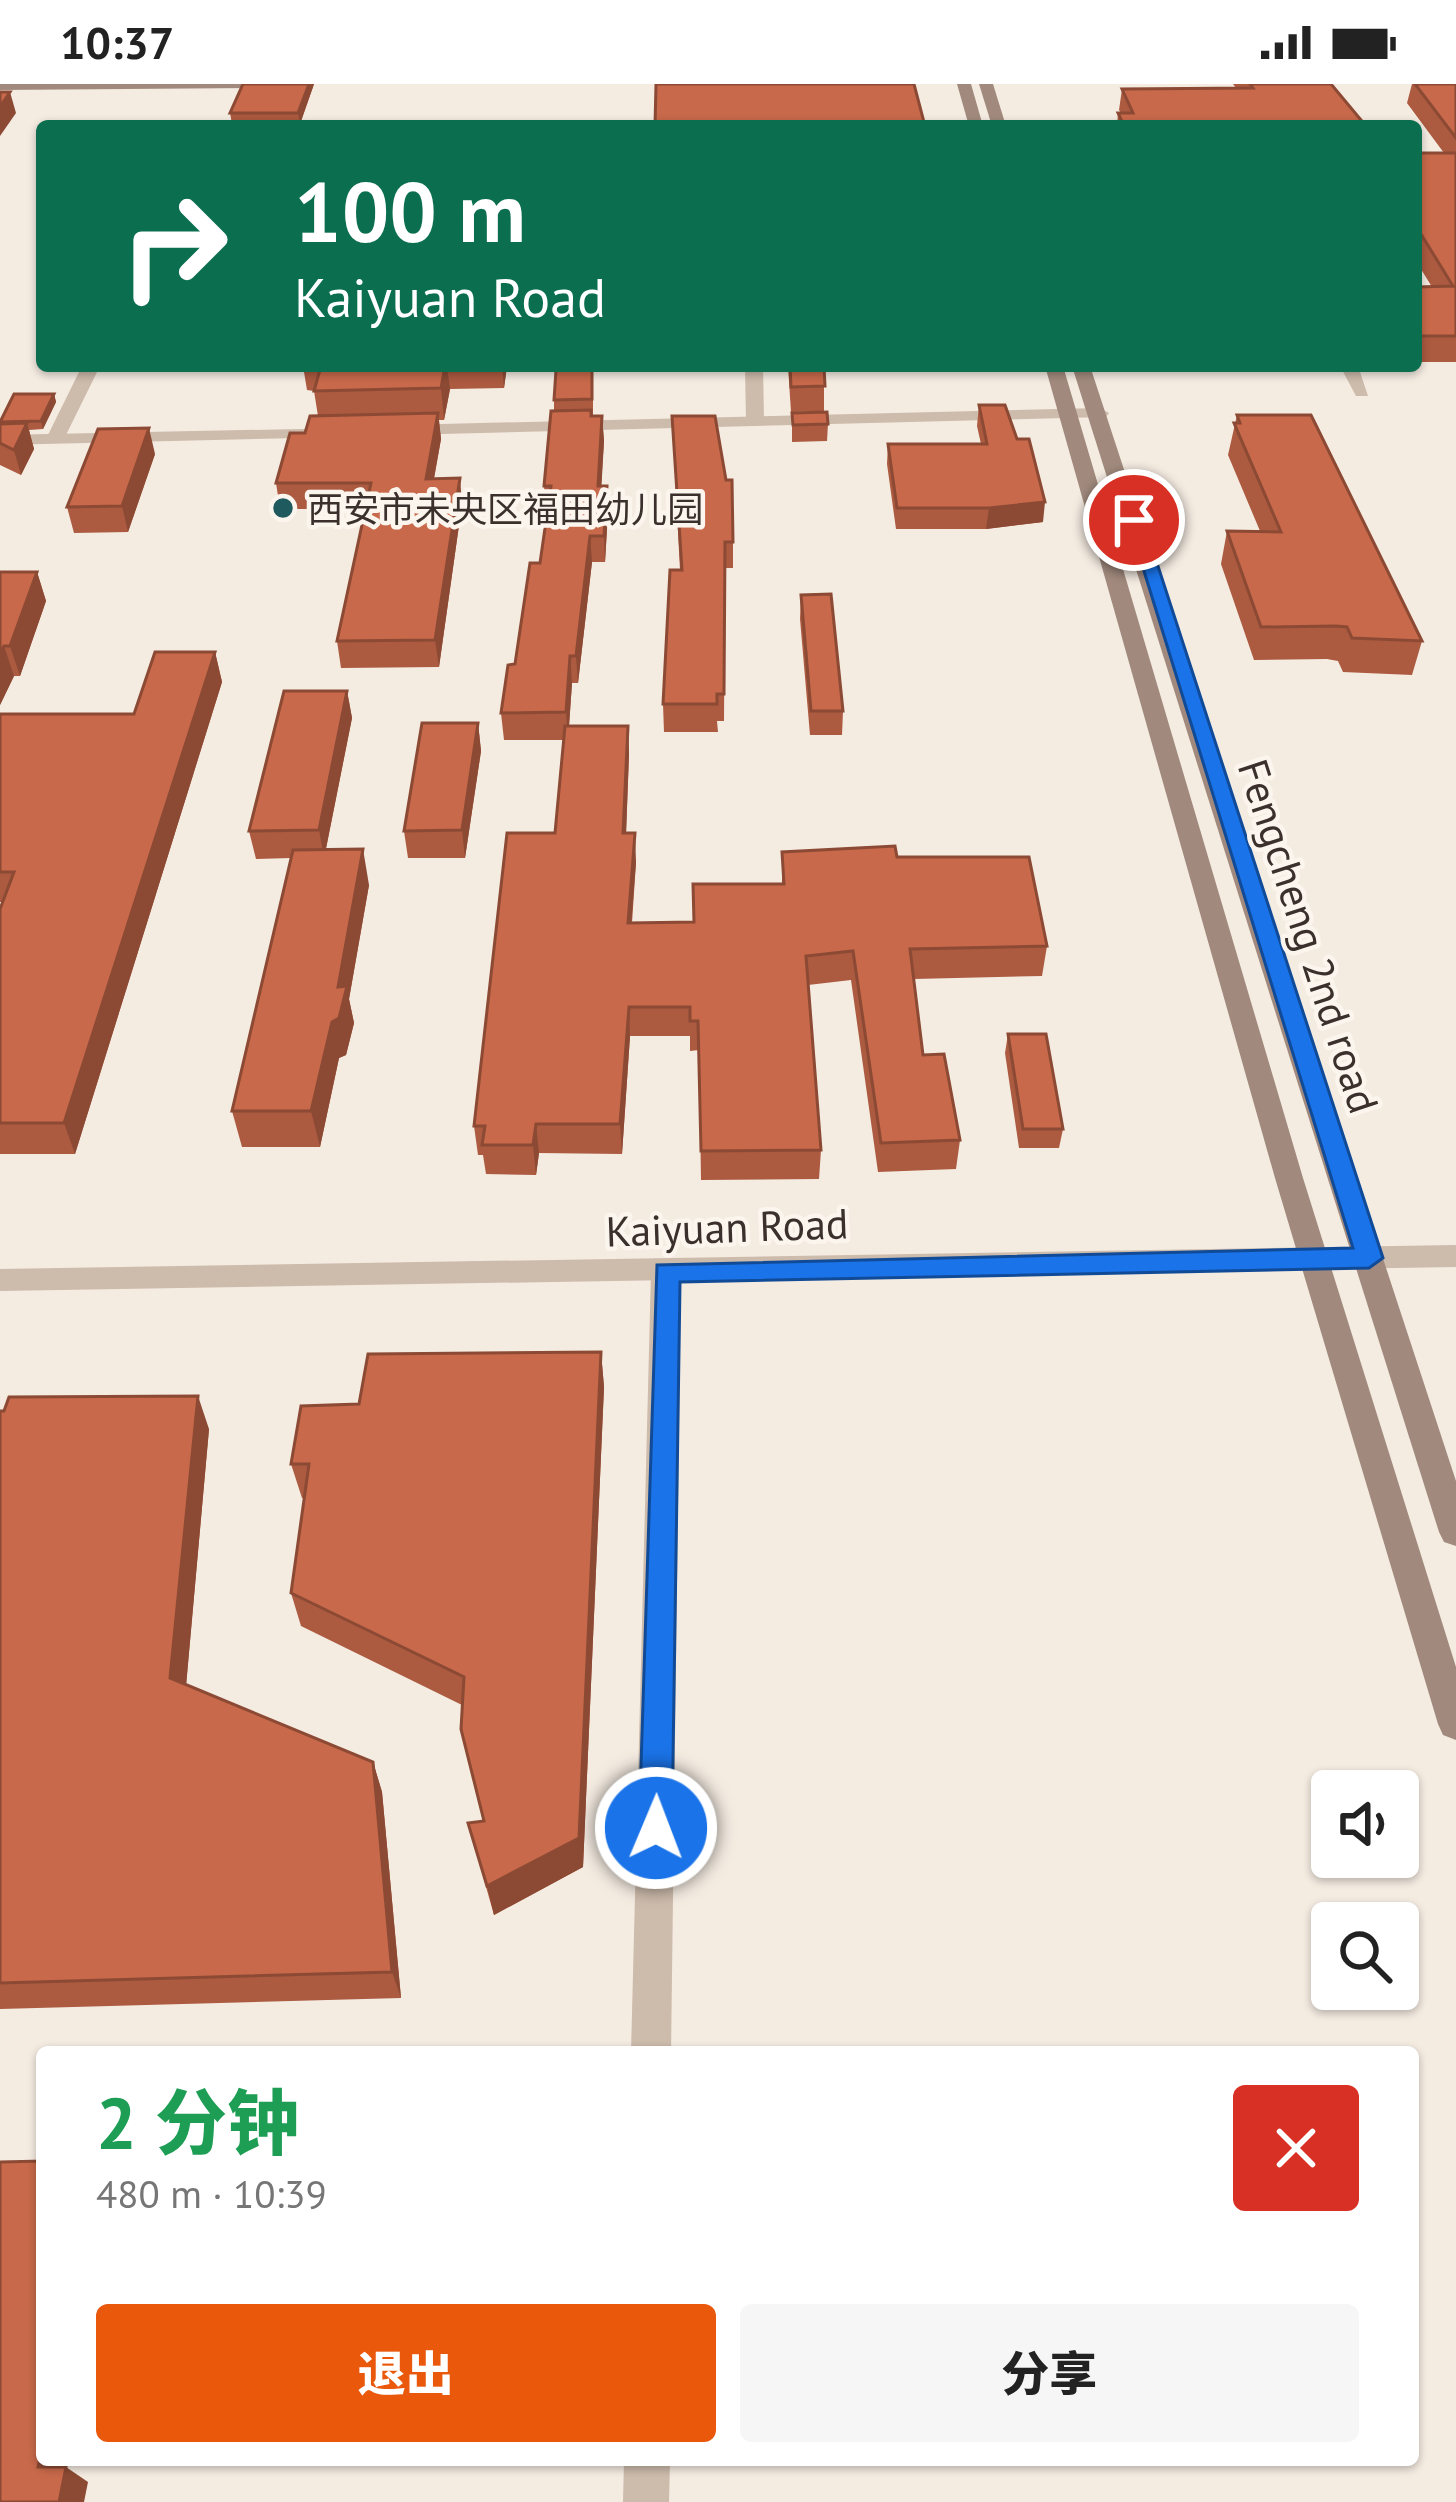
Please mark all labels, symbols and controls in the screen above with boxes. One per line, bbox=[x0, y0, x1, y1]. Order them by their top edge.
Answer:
text: 10:37 bbox=[60, 13, 174, 71]
text: 100 m bbox=[294, 156, 526, 265]
icon: right bbox=[96, 168, 252, 324]
text: Kaiyuan Road bbox=[294, 262, 606, 332]
pin bbox=[1083, 469, 1185, 571]
place label: 西安市未央区福田幼儿园 bbox=[307, 485, 703, 532]
icon: arrive bbox=[1101, 487, 1167, 553]
marker: 西安市未央区福田幼儿园 bbox=[270, 495, 296, 521]
street label: Fengcheng 2nd road bbox=[1226, 752, 1392, 1120]
street label: Kaiyuan Road bbox=[605, 1195, 849, 1259]
position arrow bbox=[593, 1765, 719, 1891]
map controls bbox=[1311, 1770, 1419, 2010]
button: sound bbox=[1311, 1770, 1419, 1878]
button: search bbox=[1311, 1902, 1419, 2010]
text: 2 分钟 bbox=[96, 2076, 299, 2169]
button: close bbox=[1233, 2085, 1359, 2211]
text: 480 m · 10:39 bbox=[96, 2168, 327, 2219]
button: 退出 bbox=[96, 2304, 716, 2442]
button: 分享 bbox=[740, 2304, 1359, 2442]

